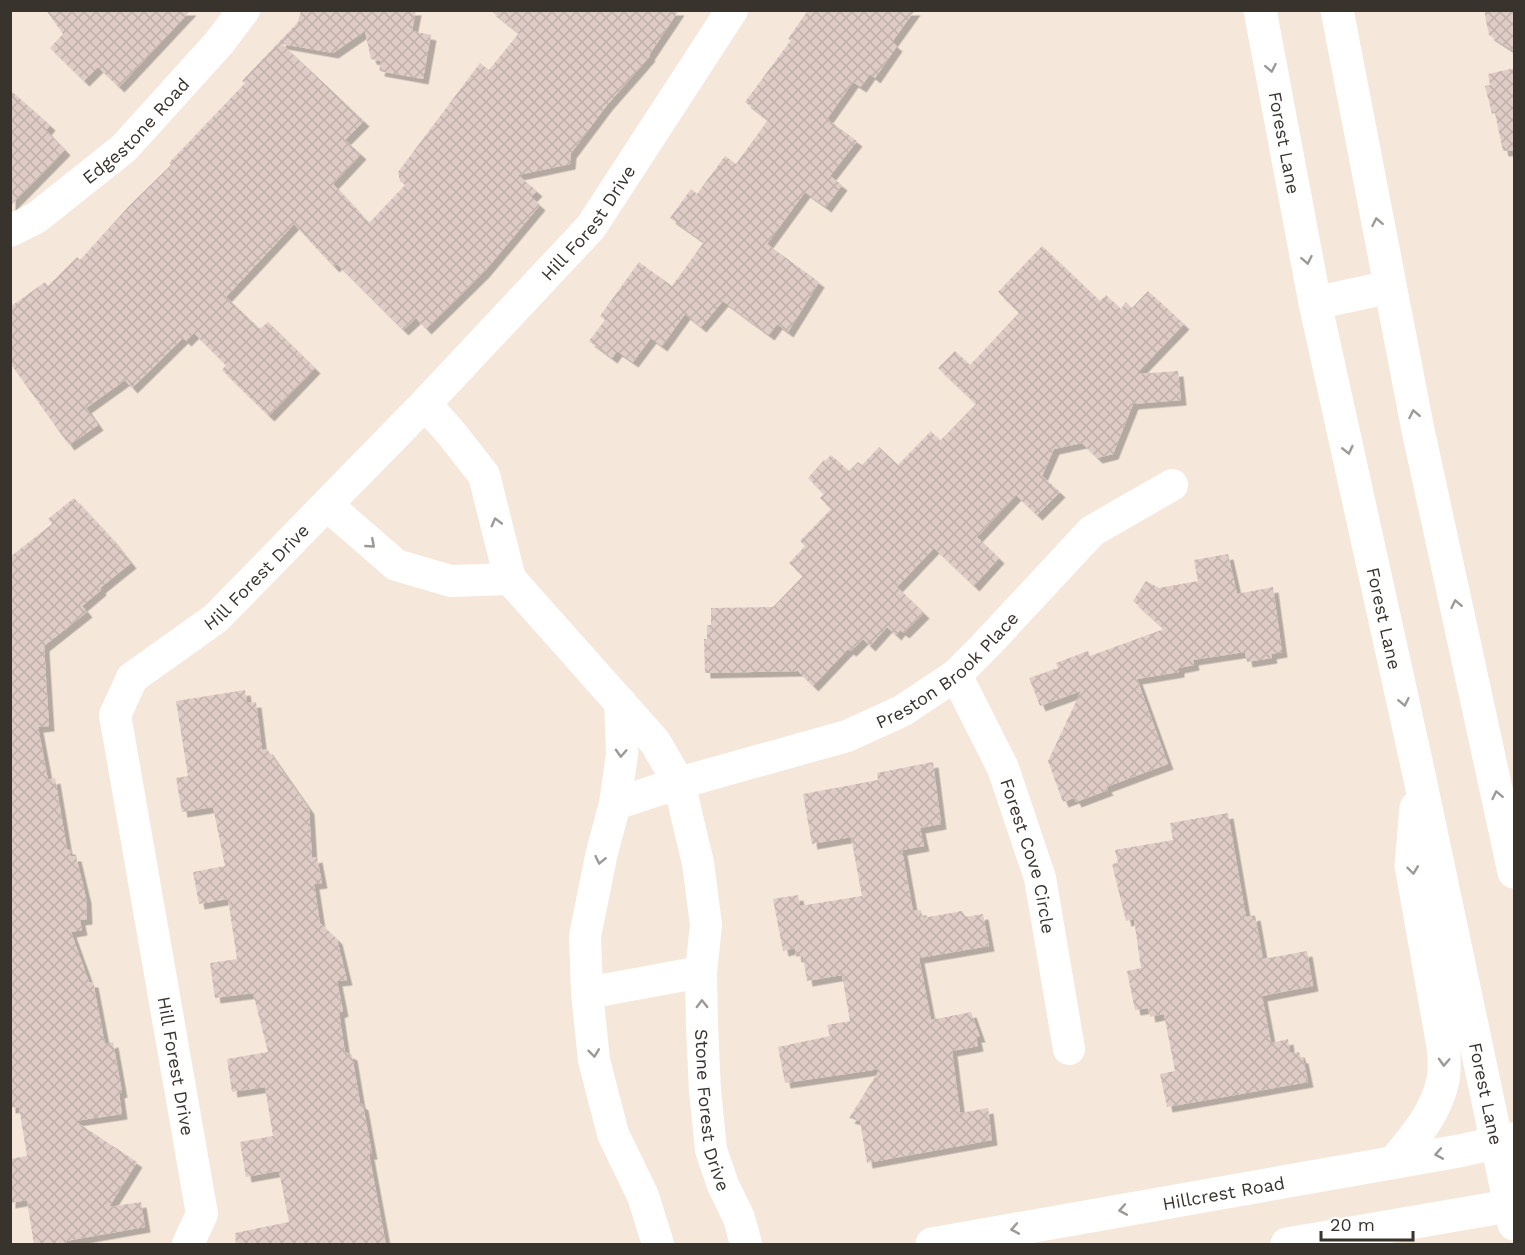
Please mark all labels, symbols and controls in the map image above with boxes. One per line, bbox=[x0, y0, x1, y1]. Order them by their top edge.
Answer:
one-way arrow bbox=[1264, 63, 1277, 73]
street label: Edgestone Road bbox=[78, 73, 193, 188]
street label: Forest Lane bbox=[1265, 90, 1305, 196]
street label: Hill Forest Drive bbox=[536, 161, 639, 284]
one-way arrow bbox=[1371, 218, 1384, 228]
one-way arrow bbox=[1300, 254, 1313, 264]
one-way arrow bbox=[1408, 409, 1421, 419]
one-way arrow bbox=[1341, 445, 1354, 455]
one-way arrow bbox=[491, 517, 504, 527]
street label: Hill Forest Drive bbox=[199, 519, 313, 634]
one-way arrow bbox=[364, 536, 375, 547]
street label: Forest Lane bbox=[1363, 565, 1406, 671]
one-way arrow bbox=[1450, 600, 1463, 610]
street label: Preston Brook Place bbox=[872, 607, 1022, 732]
one-way arrow bbox=[1396, 697, 1409, 707]
one-way arrow bbox=[614, 748, 627, 757]
street label: Forest Cove Circle bbox=[997, 775, 1060, 935]
one-way arrow bbox=[1492, 790, 1505, 800]
one-way arrow bbox=[594, 855, 607, 865]
one-way arrow bbox=[1406, 866, 1419, 875]
street label: Hill Forest Drive bbox=[153, 995, 199, 1137]
one-way arrow bbox=[695, 999, 708, 1008]
street label: Stone Forest Drive bbox=[692, 1028, 735, 1194]
street label: Forest Lane bbox=[1465, 1040, 1507, 1147]
one-way arrow bbox=[587, 1049, 599, 1058]
one-way arrow bbox=[1437, 1058, 1450, 1067]
one-way arrow bbox=[1434, 1147, 1444, 1160]
street label: Hillcrest Road bbox=[1161, 1171, 1286, 1214]
one-way arrow bbox=[1118, 1203, 1128, 1216]
scale bar bbox=[1321, 1204, 1412, 1242]
text: 20 m bbox=[1330, 1214, 1375, 1235]
one-way arrow bbox=[1010, 1222, 1020, 1235]

